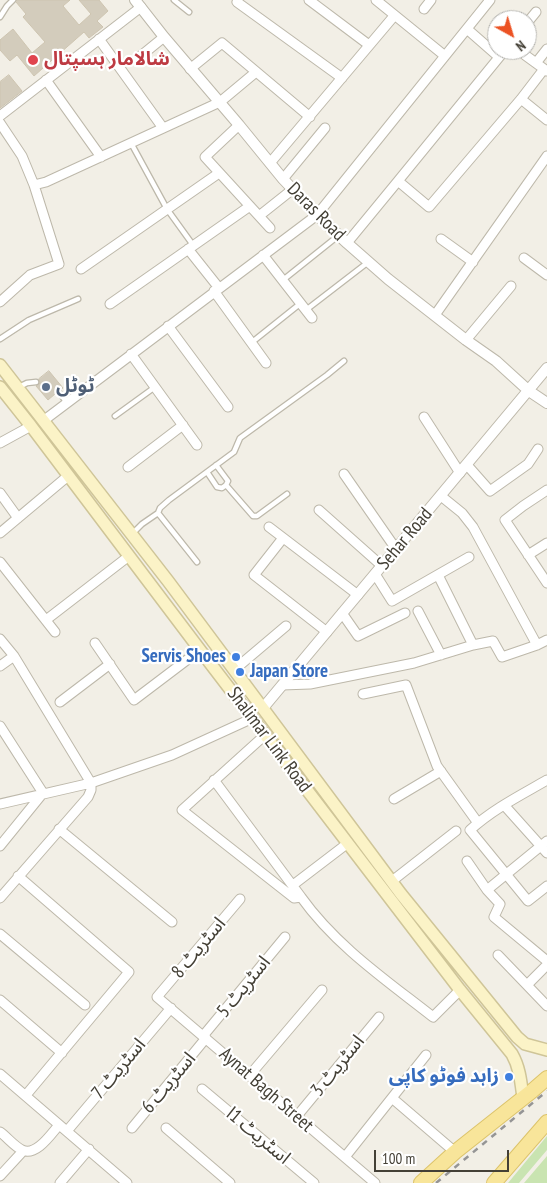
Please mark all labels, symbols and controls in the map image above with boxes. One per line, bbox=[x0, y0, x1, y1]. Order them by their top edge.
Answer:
north arrow bbox=[487, 10, 537, 60]
text: N bbox=[512, 37, 529, 55]
place label: شالامار ہسپتال bbox=[44, 49, 170, 71]
marker: شالامار ہسپتال bbox=[26, 53, 40, 67]
street label: Daras Road bbox=[282, 178, 350, 246]
place label: ٹوٹل bbox=[56, 376, 95, 398]
marker: ٹوٹل bbox=[40, 381, 52, 393]
street label: Sehar Road bbox=[373, 503, 437, 575]
place label: Servis Shoes bbox=[141, 646, 226, 668]
marker: Servis Shoes bbox=[230, 651, 242, 663]
place label: Japan Store bbox=[250, 661, 328, 683]
marker: Japan Store bbox=[234, 666, 246, 678]
street label: Shalimar Link Road bbox=[222, 683, 316, 797]
street label: اسٹریٹ 8 bbox=[167, 913, 231, 983]
street label: اسٹریٹ 5 bbox=[212, 952, 276, 1022]
street label: اسٹریٹ 3 bbox=[306, 1031, 370, 1101]
street label: اسٹریٹ 7 bbox=[87, 1034, 151, 1104]
street label: Aynat Bagh Street bbox=[214, 1043, 318, 1137]
street label: اسٹریٹ 6 bbox=[137, 1048, 201, 1118]
place label: زاہد فوٹو کاپی bbox=[389, 1066, 499, 1088]
marker: زاہد فوٹو کاپی bbox=[503, 1071, 515, 1083]
street label: اسٹریٹ 1ا bbox=[221, 1103, 295, 1169]
scale bar bbox=[377, 1140, 512, 1172]
text: 100 m bbox=[382, 1149, 415, 1168]

